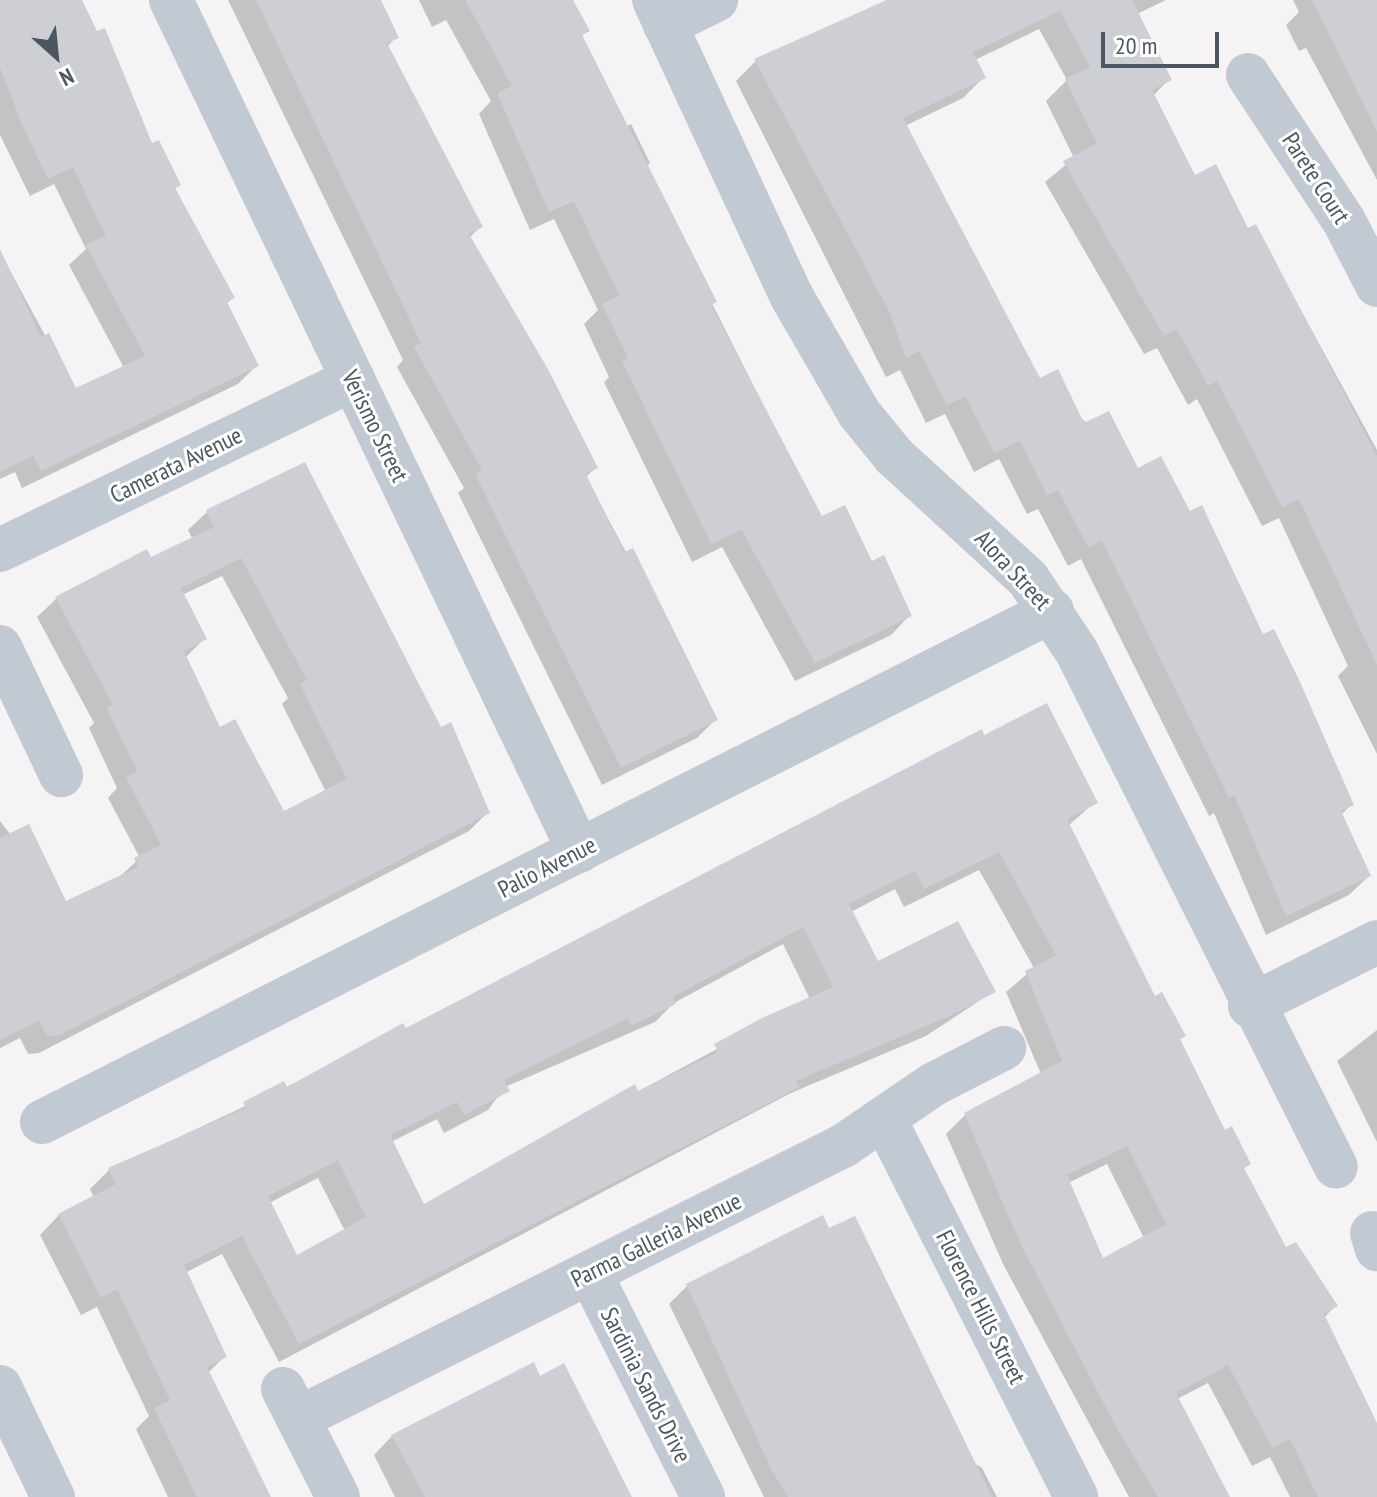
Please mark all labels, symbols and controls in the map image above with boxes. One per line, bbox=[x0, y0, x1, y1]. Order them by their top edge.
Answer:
north arrow bbox=[16, 16, 96, 96]
scale bar bbox=[1105, 16, 1223, 66]
text: 20 m bbox=[1115, 30, 1157, 61]
text: N bbox=[55, 62, 79, 93]
street label: Parete Court bbox=[1276, 127, 1356, 229]
street label: Verismo Street bbox=[336, 366, 414, 486]
street label: Camerata Avenue bbox=[105, 420, 247, 510]
street label: Alora Street bbox=[969, 524, 1057, 616]
street label: Palio Avenue bbox=[493, 830, 601, 904]
street label: Parma Galleria Avenue bbox=[566, 1186, 746, 1294]
street label: Florence Hills Street bbox=[930, 1226, 1032, 1388]
street label: Sardinia Sands Drive bbox=[595, 1303, 697, 1467]

